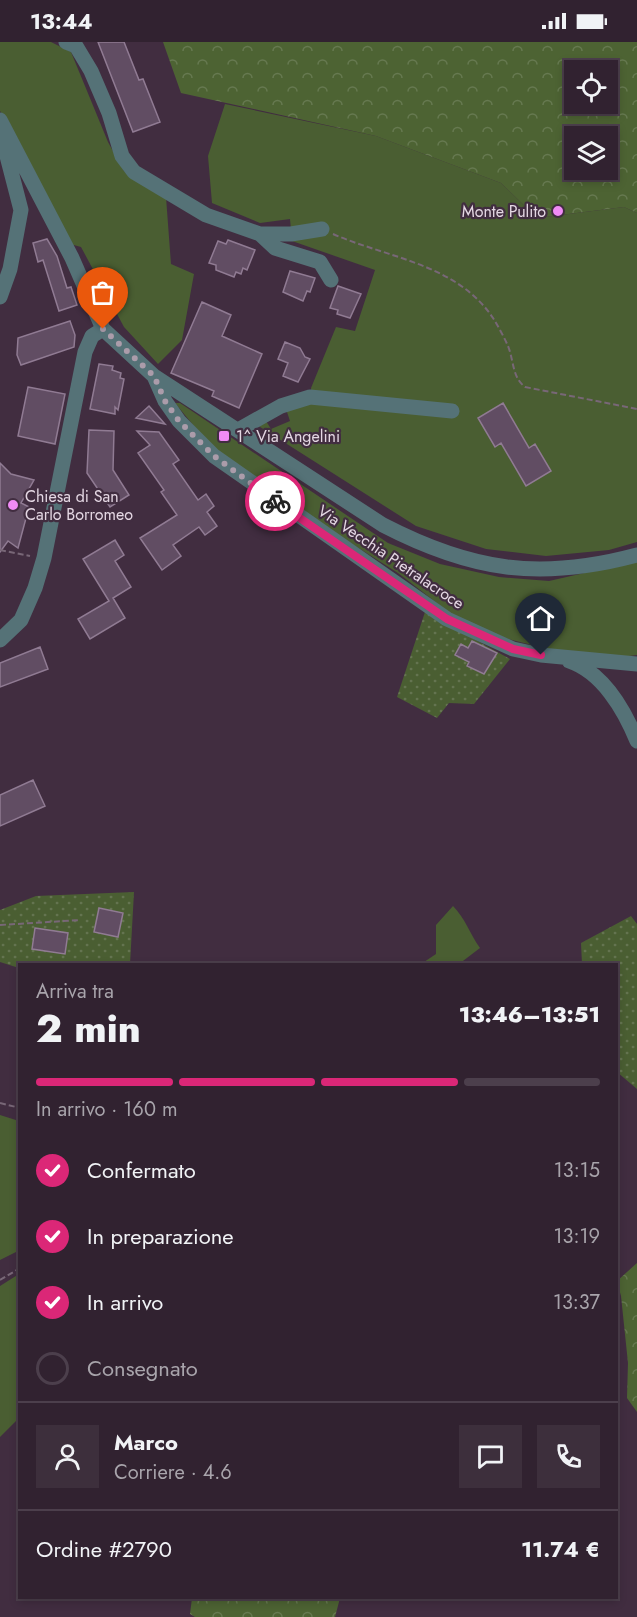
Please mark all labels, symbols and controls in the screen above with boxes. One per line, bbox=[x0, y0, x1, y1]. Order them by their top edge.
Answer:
text: 13:44 bbox=[30, 5, 93, 37]
map controls bbox=[564, 60, 618, 180]
button: locate bbox=[564, 60, 618, 114]
button: layers bbox=[564, 126, 618, 180]
place label: Monte Pulito bbox=[462, 200, 546, 223]
marker: Monte Pulito bbox=[551, 204, 565, 218]
pin bbox=[77, 267, 128, 329]
icon: bag bbox=[86, 276, 119, 309]
place label: 1^ Via Angelini bbox=[236, 425, 340, 448]
marker: 1^ Via Angelini bbox=[217, 429, 231, 443]
courier bbox=[245, 471, 305, 531]
place label: Chiesa di San Carlo Borromeo bbox=[25, 485, 133, 526]
icon: bike bbox=[259, 485, 292, 518]
marker: Chiesa di San Carlo Borromeo bbox=[6, 498, 20, 512]
street label: Via Vecchia Pietralacroce bbox=[313, 499, 469, 615]
pin bbox=[515, 593, 566, 655]
icon: home bbox=[524, 602, 557, 635]
text: Arriva tra bbox=[36, 977, 114, 1006]
text: 13:46–13:51 bbox=[459, 998, 600, 1030]
text: 2 min bbox=[36, 1000, 141, 1057]
text: In arrivo · 160 m bbox=[36, 1095, 177, 1124]
icon: check bbox=[36, 1154, 69, 1187]
text: Confermato bbox=[87, 1154, 196, 1186]
text: 13:15 bbox=[554, 1156, 600, 1185]
icon: check bbox=[36, 1220, 69, 1253]
text: In preparazione bbox=[87, 1220, 234, 1252]
text: 13:19 bbox=[554, 1222, 600, 1251]
icon: check bbox=[36, 1286, 69, 1319]
text: In arrivo bbox=[87, 1286, 163, 1318]
text: 13:37 bbox=[553, 1288, 600, 1317]
text: Consegnato bbox=[87, 1352, 198, 1384]
button: person bbox=[36, 1425, 99, 1488]
button: chat bbox=[459, 1425, 522, 1488]
button: phone bbox=[537, 1425, 600, 1488]
text: Marco bbox=[114, 1426, 178, 1458]
text: Corriere · 4.6 bbox=[114, 1458, 232, 1487]
text: Ordine #2790 bbox=[36, 1533, 172, 1565]
text: 11.74 € bbox=[521, 1533, 600, 1565]

